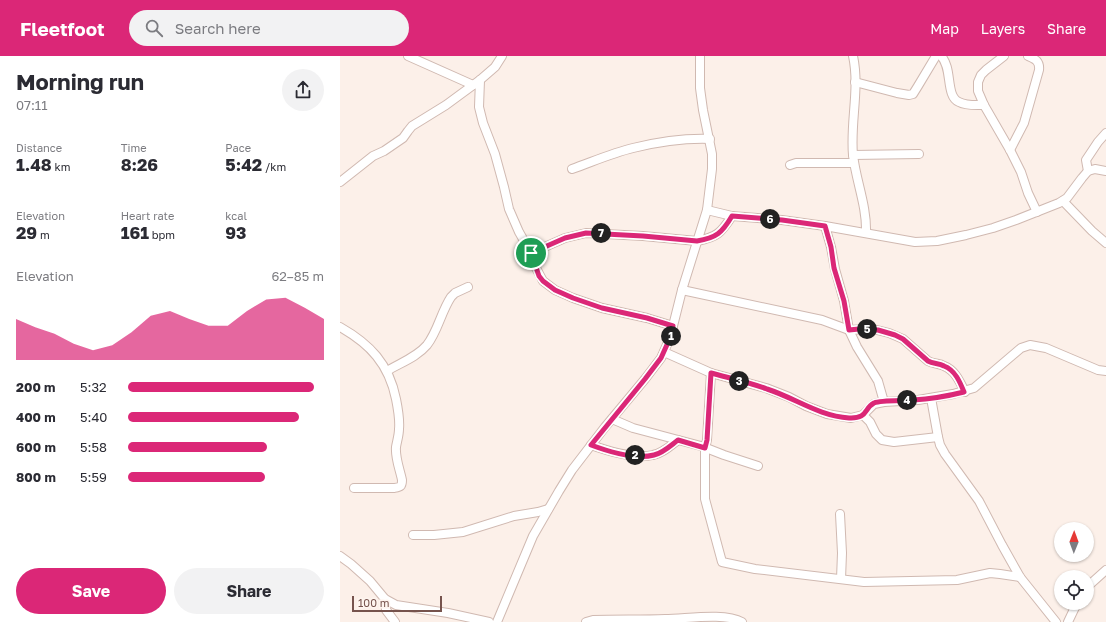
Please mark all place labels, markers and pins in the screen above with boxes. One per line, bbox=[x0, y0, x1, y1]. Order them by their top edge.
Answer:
pin: 6 bbox=[760, 209, 780, 229]
pin: 7 bbox=[591, 223, 611, 243]
pin bbox=[514, 236, 548, 270]
pin: 5 bbox=[857, 319, 877, 339]
pin: 1 bbox=[661, 326, 681, 346]
pin: 3 bbox=[729, 371, 749, 391]
pin: 4 bbox=[897, 390, 917, 410]
pin: 2 bbox=[625, 445, 645, 465]

